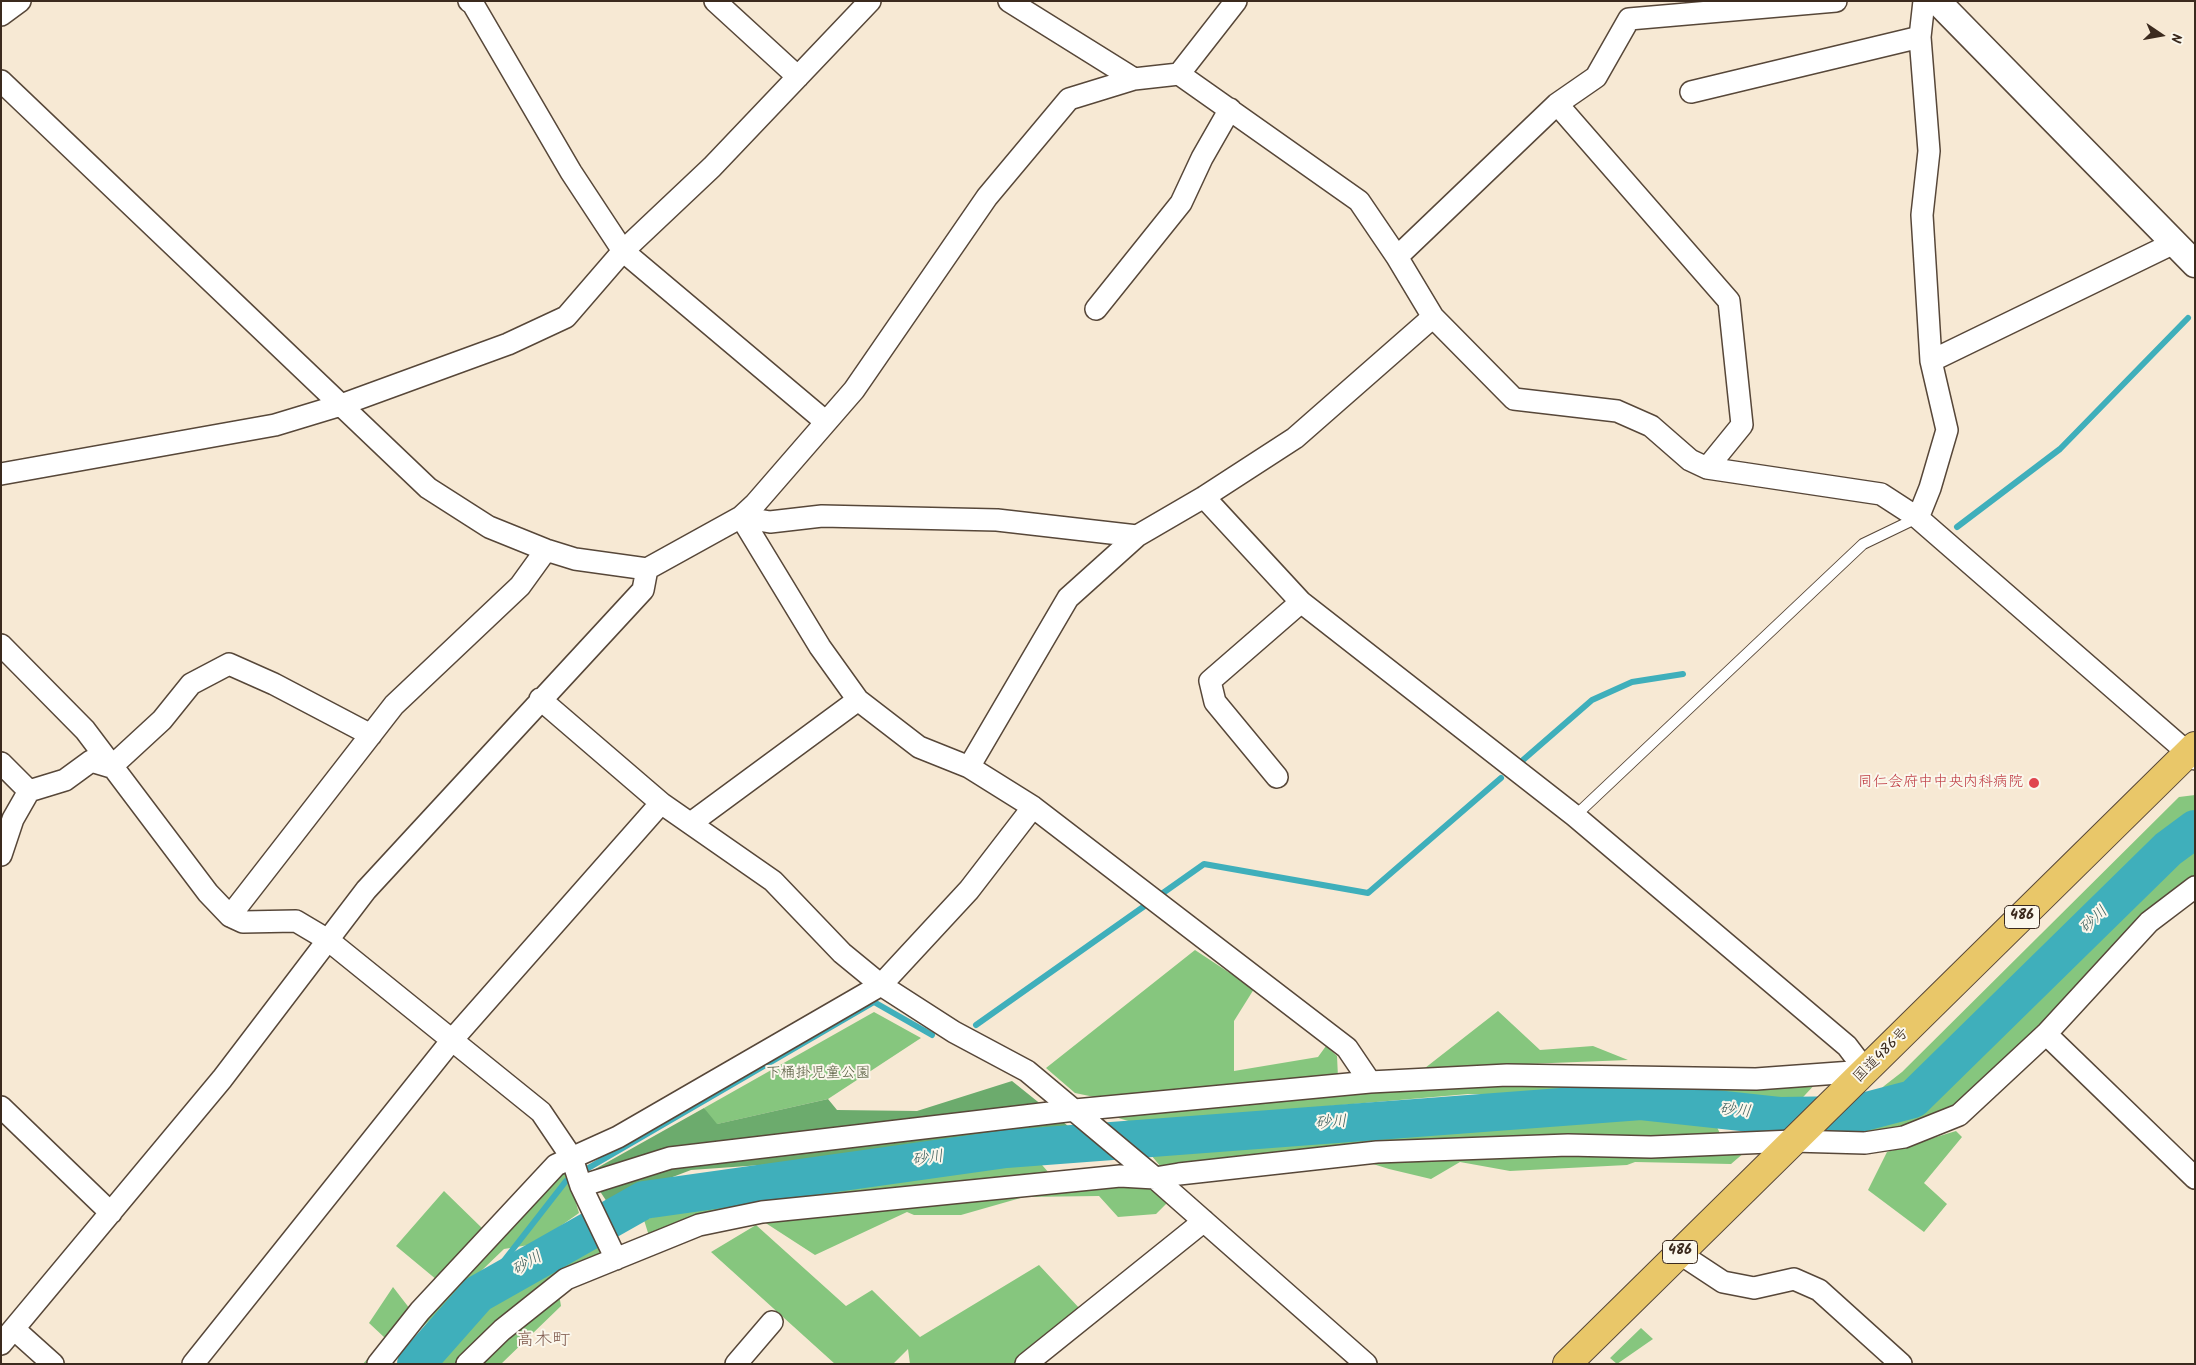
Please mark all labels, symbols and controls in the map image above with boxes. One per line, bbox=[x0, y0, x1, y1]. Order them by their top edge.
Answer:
north arrow bbox=[2136, 10, 2186, 60]
text: N bbox=[2164, 32, 2187, 45]
place label: 同仁会府中中央内科病院 bbox=[1858, 774, 2023, 792]
marker: 同仁会府中中央内科病院 bbox=[2027, 776, 2041, 790]
water label: 砂川 bbox=[2077, 903, 2113, 939]
road number: 486 bbox=[2004, 906, 2040, 929]
street label: 国道486号 bbox=[1851, 1025, 1913, 1087]
park label: 下桶掛児童公園 bbox=[766, 1065, 870, 1083]
water label: 砂川 bbox=[1718, 1101, 1752, 1123]
water label: 砂川 bbox=[1314, 1113, 1348, 1135]
water label: 砂川 bbox=[911, 1148, 945, 1172]
road number: 486 bbox=[1662, 1240, 1698, 1264]
water label: 砂川 bbox=[509, 1249, 547, 1281]
district label: 高木町 bbox=[516, 1331, 570, 1353]

